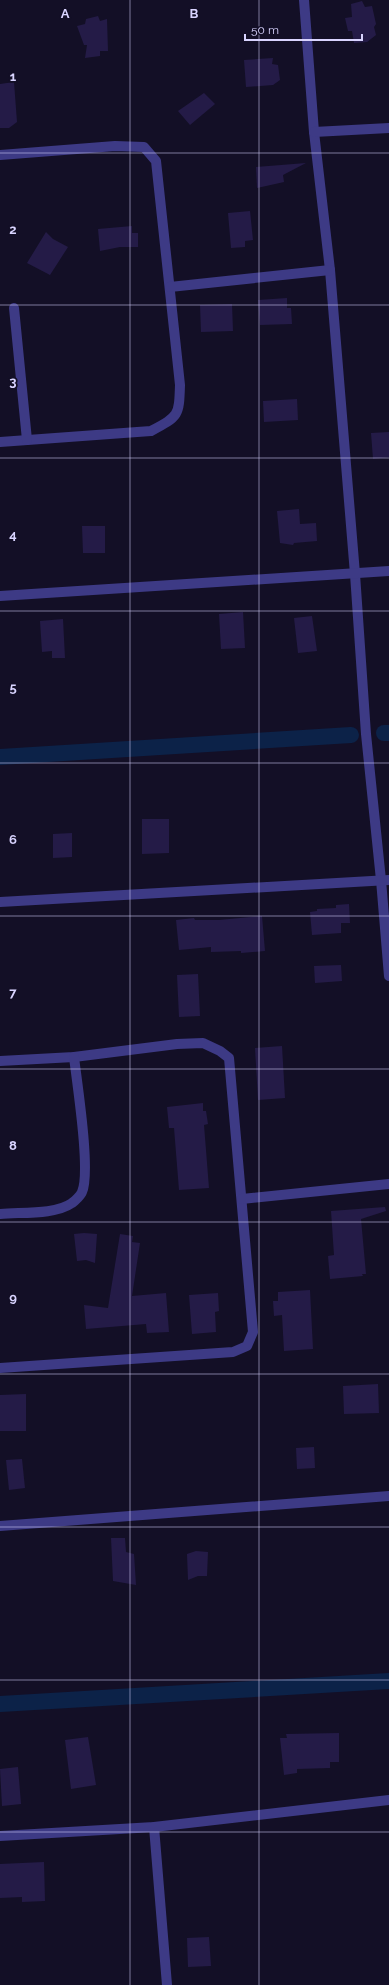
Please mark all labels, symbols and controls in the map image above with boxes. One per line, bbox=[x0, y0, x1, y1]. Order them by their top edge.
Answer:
text: A bbox=[61, 6, 70, 21]
text: B bbox=[190, 6, 199, 21]
scale bar bbox=[245, 16, 362, 42]
text: 50 m bbox=[251, 23, 279, 37]
text: 1 bbox=[10, 69, 17, 84]
text: 2 bbox=[9, 222, 17, 237]
text: 3 bbox=[9, 374, 17, 389]
text: 4 bbox=[9, 527, 17, 542]
text: 5 bbox=[9, 680, 17, 695]
text: 6 bbox=[9, 832, 17, 847]
text: 7 bbox=[9, 985, 17, 1000]
text: 8 bbox=[9, 1138, 17, 1153]
text: 9 bbox=[9, 1290, 17, 1305]

